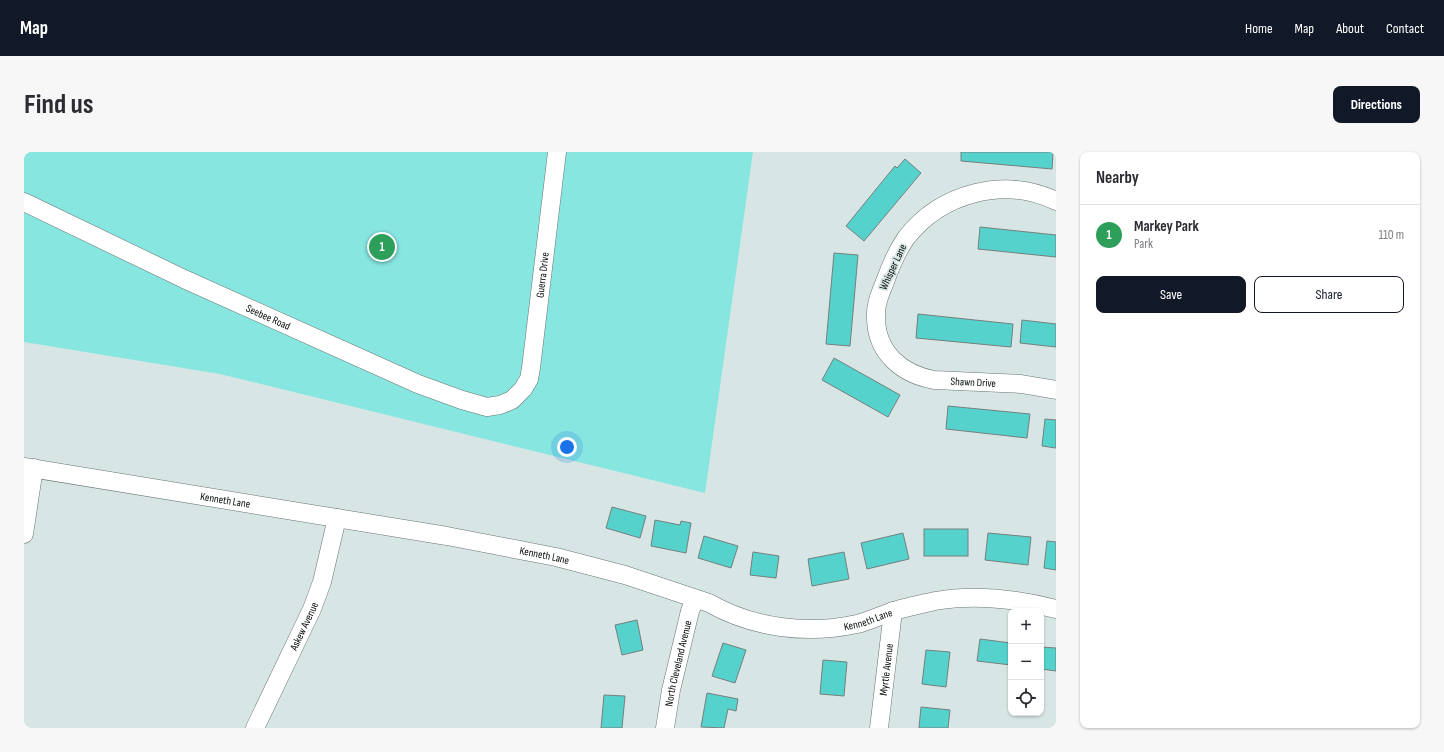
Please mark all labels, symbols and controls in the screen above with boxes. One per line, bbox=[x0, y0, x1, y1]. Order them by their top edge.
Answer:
text: Map bbox=[20, 17, 48, 40]
text: Home bbox=[1245, 20, 1273, 37]
text: Map bbox=[1295, 20, 1314, 37]
text: About bbox=[1336, 20, 1364, 37]
text: Contact bbox=[1386, 20, 1424, 37]
button: Directions bbox=[1333, 86, 1420, 123]
text: Find us bbox=[24, 88, 93, 121]
text: Nearby bbox=[1096, 168, 1139, 188]
text: Markey Park bbox=[1134, 217, 1199, 236]
text: 1 bbox=[1106, 227, 1112, 243]
text: 110 m bbox=[1379, 227, 1404, 243]
pin: 1 bbox=[369, 232, 395, 262]
text: Park bbox=[1134, 236, 1153, 252]
street label: Whisper Lane bbox=[877, 242, 909, 292]
street label: Guerra Drive bbox=[533, 251, 551, 299]
button: Save bbox=[1096, 276, 1246, 313]
button: Share bbox=[1254, 276, 1404, 313]
street label: Seebee Road bbox=[244, 301, 293, 333]
street label: Shawn Drive bbox=[950, 374, 996, 389]
your location bbox=[557, 437, 577, 457]
street label: Kenneth Lane bbox=[199, 489, 251, 510]
street label: Kenneth Lane bbox=[519, 544, 571, 567]
street label: Askew Avenue bbox=[286, 600, 321, 653]
street label: Kenneth Lane bbox=[843, 606, 894, 633]
map controls bbox=[1008, 608, 1044, 716]
button: + bbox=[1008, 608, 1044, 644]
street label: North Cleveland Avenue bbox=[662, 619, 694, 707]
street label: Myrtle Avenue bbox=[876, 643, 896, 696]
button: − bbox=[1008, 644, 1044, 680]
button: locate bbox=[1008, 680, 1044, 716]

